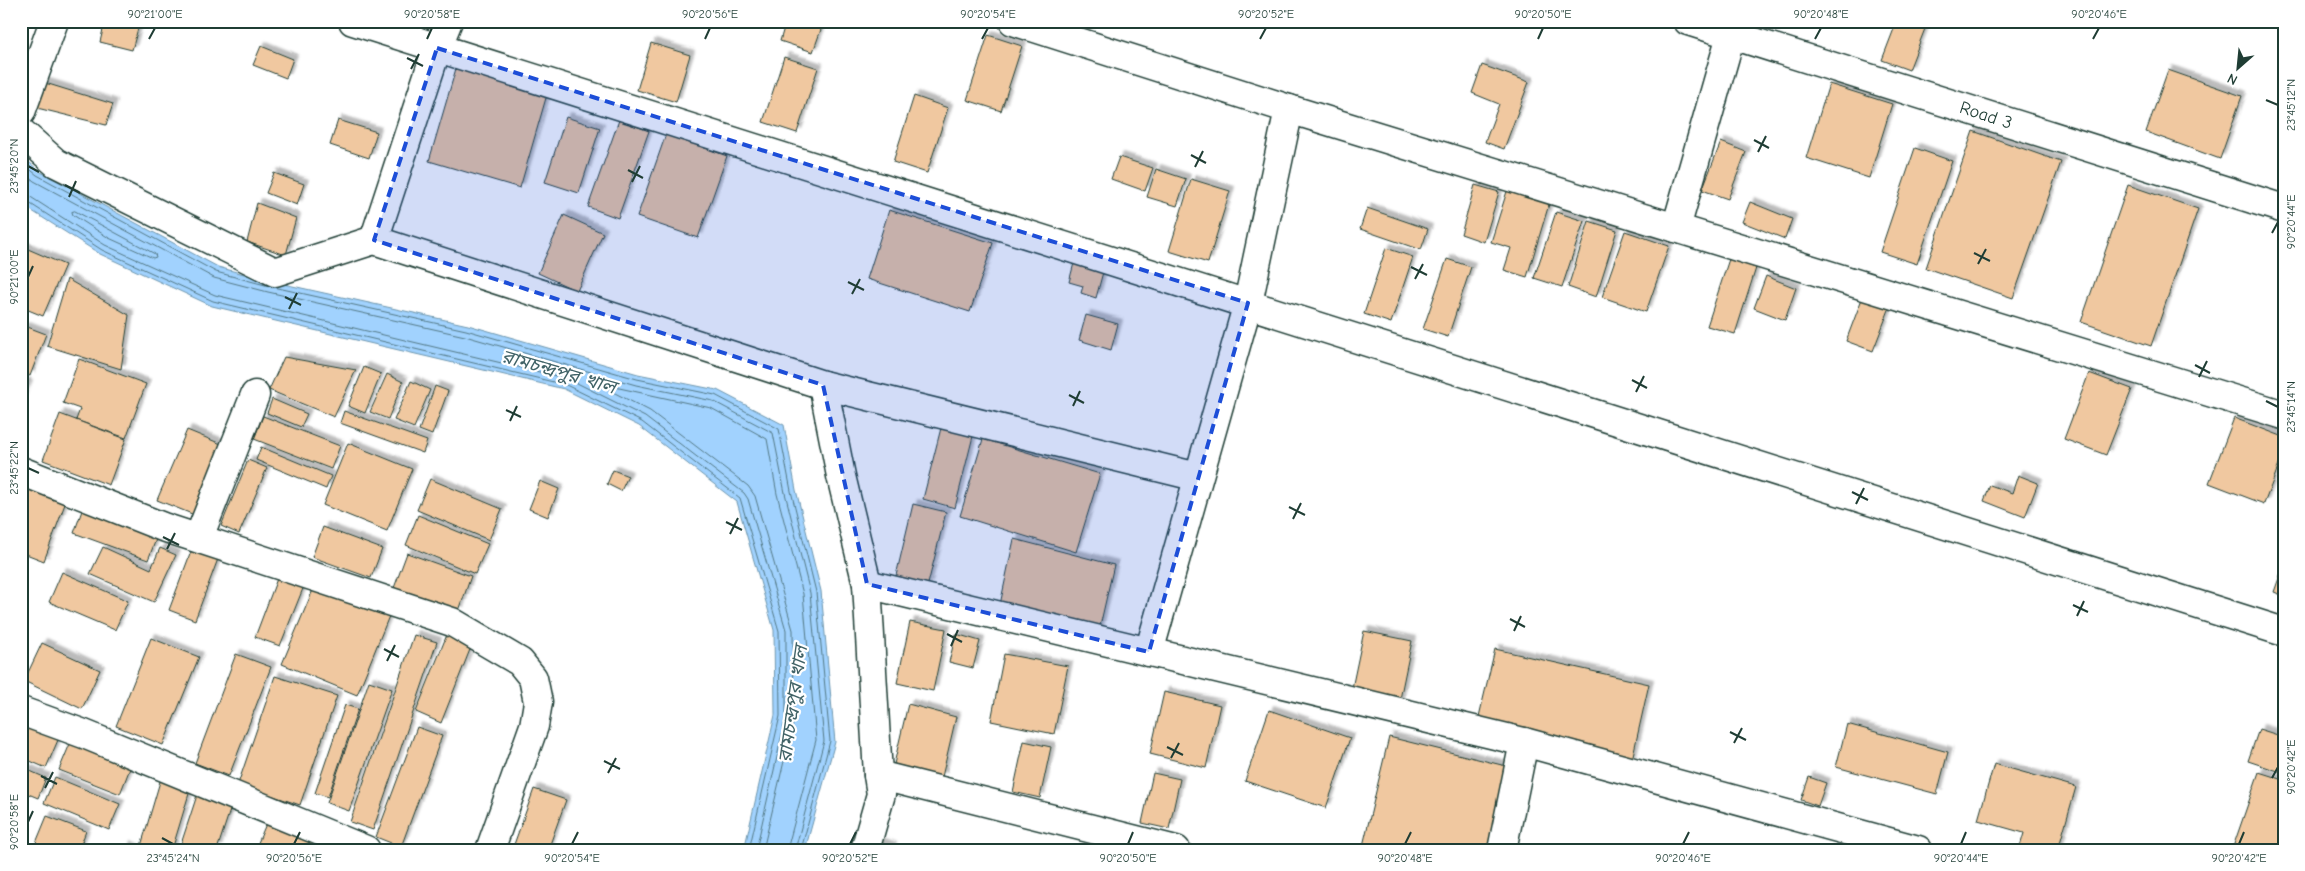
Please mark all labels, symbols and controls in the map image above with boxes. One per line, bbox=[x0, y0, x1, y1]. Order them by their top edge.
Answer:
text: 90°21'00"E bbox=[127, 7, 183, 21]
text: 90°20'58"E bbox=[404, 7, 460, 21]
text: 90°20'56"E bbox=[682, 7, 738, 21]
text: 90°20'54"E bbox=[960, 7, 1016, 21]
text: 90°20'52"E bbox=[1238, 7, 1294, 21]
text: 90°20'50"E bbox=[1515, 7, 1571, 21]
text: 90°20'48"E bbox=[1793, 7, 1849, 21]
text: 90°20'46"E bbox=[2071, 7, 2127, 21]
north arrow bbox=[2212, 42, 2262, 92]
text: N bbox=[2224, 69, 2240, 89]
text: 23°45'12"N bbox=[2284, 79, 2298, 131]
street label: Road 3 bbox=[1957, 97, 2015, 134]
text: 23°45'20"N bbox=[7, 139, 21, 193]
text: 90°20'44"E bbox=[2284, 195, 2298, 249]
text: 90°21'00"E bbox=[7, 249, 21, 305]
water label: রামচন্দ্রপুর খাল bbox=[499, 345, 622, 400]
text: 23°45'14"N bbox=[2284, 381, 2298, 433]
text: 23°45'22"N bbox=[7, 441, 21, 495]
water label: রামচন্দ্রপুর খাল bbox=[774, 640, 813, 764]
text: 90°20'42"E bbox=[2284, 739, 2298, 795]
text: 90°20'58"E bbox=[7, 794, 21, 850]
text: 23°45'24"N bbox=[146, 851, 200, 865]
text: 90°20'56"E bbox=[266, 851, 322, 865]
text: 90°20'54"E bbox=[544, 851, 600, 865]
text: 90°20'52"E bbox=[822, 851, 878, 865]
text: 90°20'50"E bbox=[1100, 851, 1156, 865]
text: 90°20'48"E bbox=[1377, 851, 1433, 865]
text: 90°20'46"E bbox=[1655, 851, 1711, 865]
text: 90°20'44"E bbox=[1934, 851, 1988, 865]
text: 90°20'42"E bbox=[2211, 851, 2267, 865]

